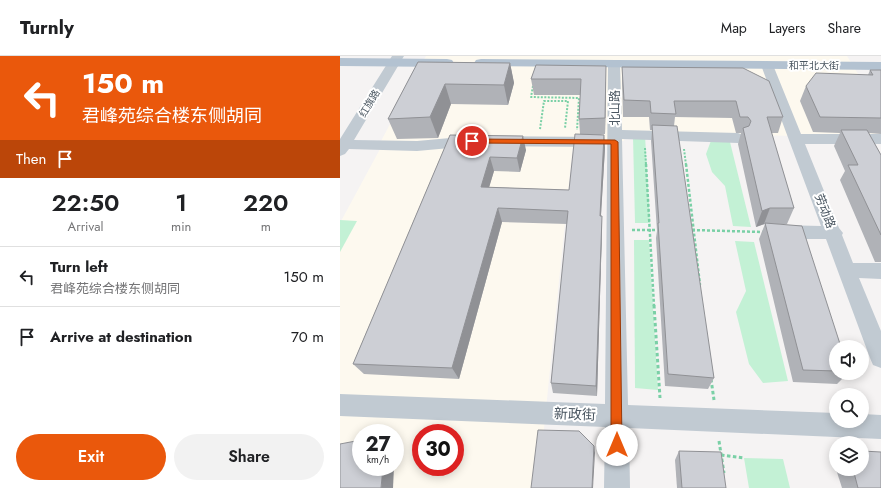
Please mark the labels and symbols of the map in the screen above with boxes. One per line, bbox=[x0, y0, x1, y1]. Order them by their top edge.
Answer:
street label: 和平北大街 bbox=[789, 58, 839, 73]
street label: 红旗路 bbox=[355, 87, 384, 120]
street label: 北山路 bbox=[606, 90, 624, 126]
pin bbox=[455, 124, 489, 158]
street label: 劳动路 bbox=[810, 191, 840, 231]
street label: 新政街 bbox=[554, 403, 596, 425]
speed limit sign: 30 bbox=[412, 424, 464, 476]
position arrow bbox=[596, 424, 638, 466]

